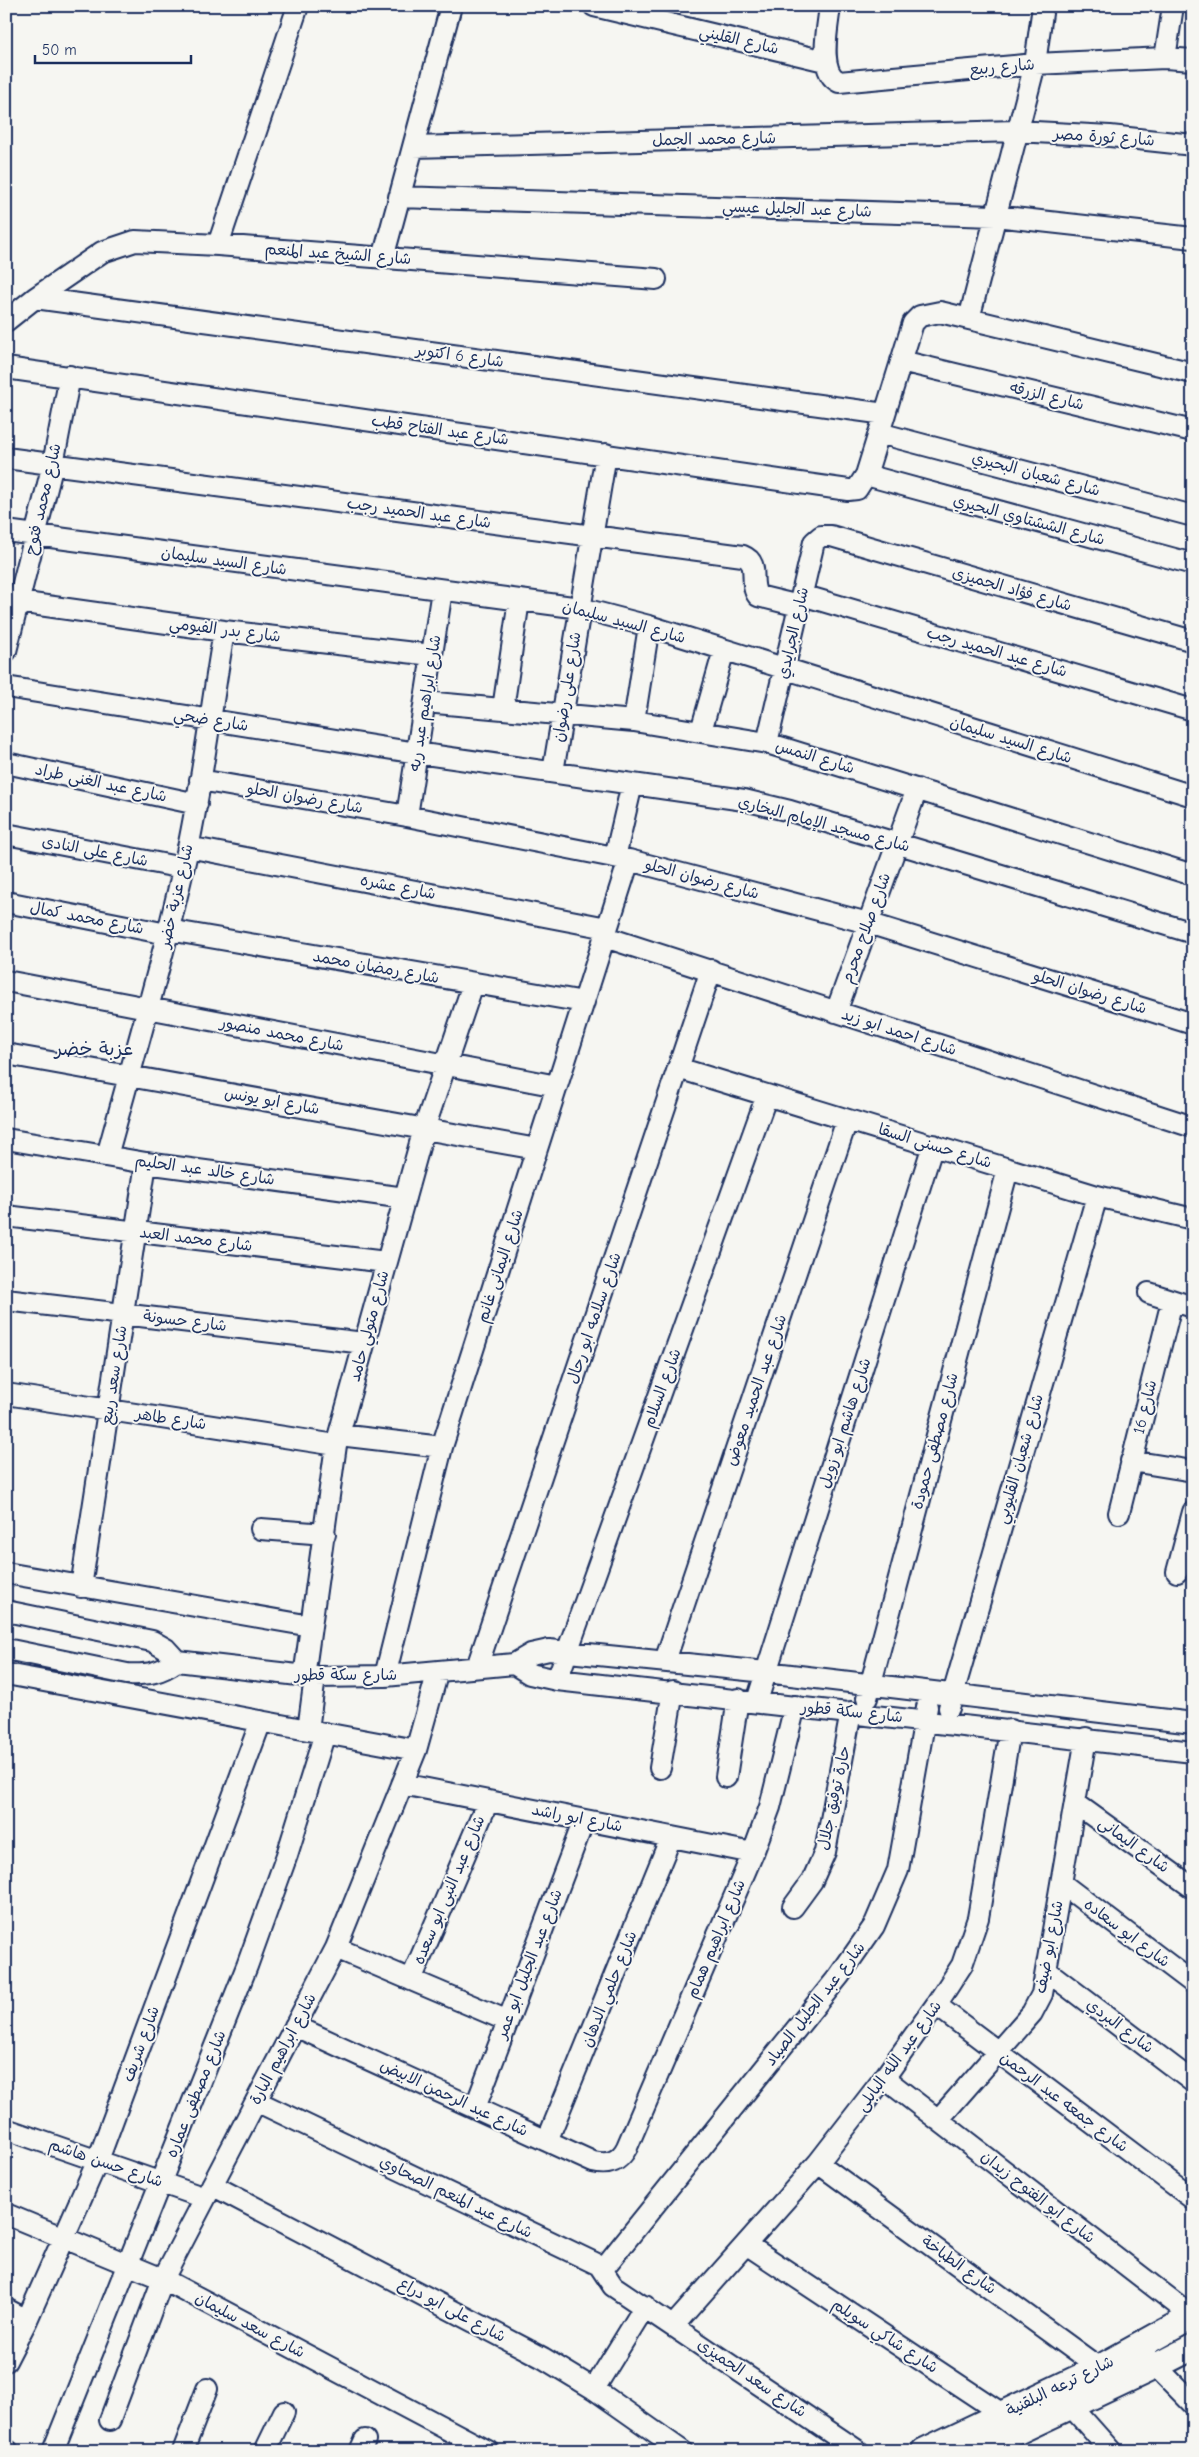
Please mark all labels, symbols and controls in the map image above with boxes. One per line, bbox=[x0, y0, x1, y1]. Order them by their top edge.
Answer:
street label: شارع القليني bbox=[696, 22, 781, 63]
scale bar bbox=[35, 32, 191, 64]
text: 50 m bbox=[42, 41, 77, 59]
street label: شارع ربيع bbox=[969, 55, 1036, 81]
street label: شارع ثورة مصر bbox=[1051, 124, 1155, 152]
street label: شارع محمد الجمل bbox=[652, 129, 776, 151]
street label: شارع عبد الجليل عيسي bbox=[722, 197, 872, 226]
street label: شارع الشيخ عبد المنعم bbox=[264, 240, 412, 271]
street label: شارع 6 اكتوبر bbox=[413, 341, 505, 373]
street label: شارع الزرقه bbox=[1007, 378, 1086, 416]
street label: شارع عبد الفتاح قطب bbox=[370, 411, 510, 451]
street label: شارع محمد فتوح bbox=[21, 441, 67, 557]
street label: شارع شعبان البحيري bbox=[969, 448, 1102, 502]
street label: شارع الششتاوي البحيري bbox=[951, 491, 1107, 551]
street label: شارع عبد الحميد رجب bbox=[346, 494, 492, 534]
street label: شارع السيد سليمان bbox=[160, 543, 288, 581]
street label: شارع فؤاد الجميزى bbox=[950, 563, 1074, 617]
street label: شارع الجرايدي bbox=[774, 585, 814, 681]
street label: شارع السيد سليمان bbox=[560, 597, 687, 649]
street label: شارع بدر الفيومي bbox=[168, 614, 282, 651]
street label: شارع عبد الحميد رجب bbox=[924, 623, 1069, 683]
street label: شارع على رضوان bbox=[549, 631, 587, 744]
street label: شارع ابراهيم عبد ربه bbox=[405, 633, 448, 773]
street label: شارع ضحي bbox=[172, 705, 250, 740]
street label: شارع السيد سليمان bbox=[947, 713, 1074, 769]
street label: شارع النمس bbox=[773, 736, 857, 779]
street label: شارع عبد الغنى طراد bbox=[33, 760, 168, 808]
street label: شارع رضوان الحلو bbox=[244, 779, 364, 819]
street label: شارع مسجد الإمام البخاري bbox=[735, 792, 912, 858]
street label: شارع على النادى bbox=[40, 832, 149, 872]
street label: شارع عزبة خضر bbox=[155, 842, 199, 952]
street label: شارع رضوان الحلو bbox=[641, 855, 761, 905]
street label: شارع صلاح محرم bbox=[838, 870, 897, 987]
street label: شارع عشره bbox=[358, 871, 437, 905]
street label: شارع محمد كمال bbox=[28, 898, 145, 940]
street label: شارع رمضان محمد bbox=[311, 947, 441, 989]
street label: شارع رضوان الحلو bbox=[1030, 966, 1149, 1020]
street label: شارع احمد ابو زيد bbox=[839, 1005, 959, 1061]
street label: شارع محمد منصور bbox=[216, 1013, 345, 1057]
district label: عزبة خضر bbox=[53, 1038, 133, 1060]
street label: شارع ابو يونس bbox=[223, 1084, 321, 1120]
street label: شارع حسنى السقا bbox=[875, 1120, 994, 1174]
street label: شارع خالد عبد الحليم bbox=[134, 1151, 276, 1192]
street label: شارع اليمانى غانم bbox=[473, 1207, 530, 1326]
street label: شارع محمد العبد bbox=[138, 1223, 254, 1257]
street label: شارع سلامه ابو رحال bbox=[563, 1250, 627, 1387]
street label: شارع متولي حامد bbox=[346, 1268, 397, 1385]
street label: شارع حسونة bbox=[142, 1307, 228, 1337]
street label: شارع عبد الحميد معوض bbox=[722, 1312, 792, 1469]
street label: شارع سعد ربيع bbox=[97, 1324, 133, 1426]
street label: شارع السلام bbox=[639, 1346, 687, 1431]
street label: شارع هاشم ابو زويل bbox=[815, 1356, 877, 1491]
street label: شارع مصطفى حمودة bbox=[908, 1371, 964, 1512]
street label: شارع 16 bbox=[1130, 1378, 1162, 1436]
street label: شارع شعبان القليوبي bbox=[993, 1392, 1052, 1527]
street label: شارع طاهر bbox=[132, 1404, 208, 1435]
street label: شارع سكة قطور bbox=[293, 1666, 397, 1686]
street label: شارع سكة قطور bbox=[798, 1697, 904, 1728]
street label: حارة توفيق جلال bbox=[814, 1744, 855, 1852]
street label: شارع ابو راشد bbox=[530, 1800, 624, 1838]
street label: شارع عبد النبى ابو سعده bbox=[409, 1813, 490, 1968]
street label: شارع اليمانى bbox=[1094, 1813, 1173, 1878]
street label: شارع ابراهيم همام bbox=[683, 1877, 752, 2002]
street label: شارع عبد الجليل ابو عمر bbox=[491, 1887, 568, 2044]
street label: شارع ابو سعاده bbox=[1079, 1895, 1173, 1973]
street label: شارع ابو ضيف bbox=[1031, 1899, 1069, 1995]
street label: شارع حلمي الدهان bbox=[577, 1928, 645, 2052]
street label: شارع عبد الجليل الصياد bbox=[761, 1939, 870, 2071]
street label: شارع ابراهيم البارة bbox=[246, 1990, 323, 2109]
street label: شارع البردي bbox=[1082, 1995, 1157, 2059]
street label: شارع عبد الله البابلى bbox=[853, 1997, 947, 2116]
street label: شارع شريف bbox=[119, 2004, 165, 2085]
street label: شارع مصطفى عماره bbox=[162, 2028, 232, 2161]
street label: شارع جمعه عبد الرحمن bbox=[995, 2048, 1131, 2158]
street label: شارع عبد الرحمن الابيض bbox=[376, 2056, 531, 2142]
street label: شارع حسن هاشم bbox=[46, 2135, 165, 2194]
street label: شارع ابو الفتوح زيدان bbox=[976, 2147, 1099, 2249]
street label: شارع عبد المنعم الصحاوي bbox=[375, 2152, 535, 2244]
street label: شارع الطباخة bbox=[917, 2232, 1000, 2300]
street label: شارع على ابو دراع bbox=[394, 2274, 509, 2348]
street label: شارع سعد سليمان bbox=[191, 2288, 308, 2363]
street label: شارع شاكي سويلم bbox=[826, 2295, 941, 2381]
street label: شارع سعد الجميزى bbox=[693, 2335, 810, 2423]
street label: شارع ترعه البلقنية bbox=[1003, 2352, 1117, 2422]

